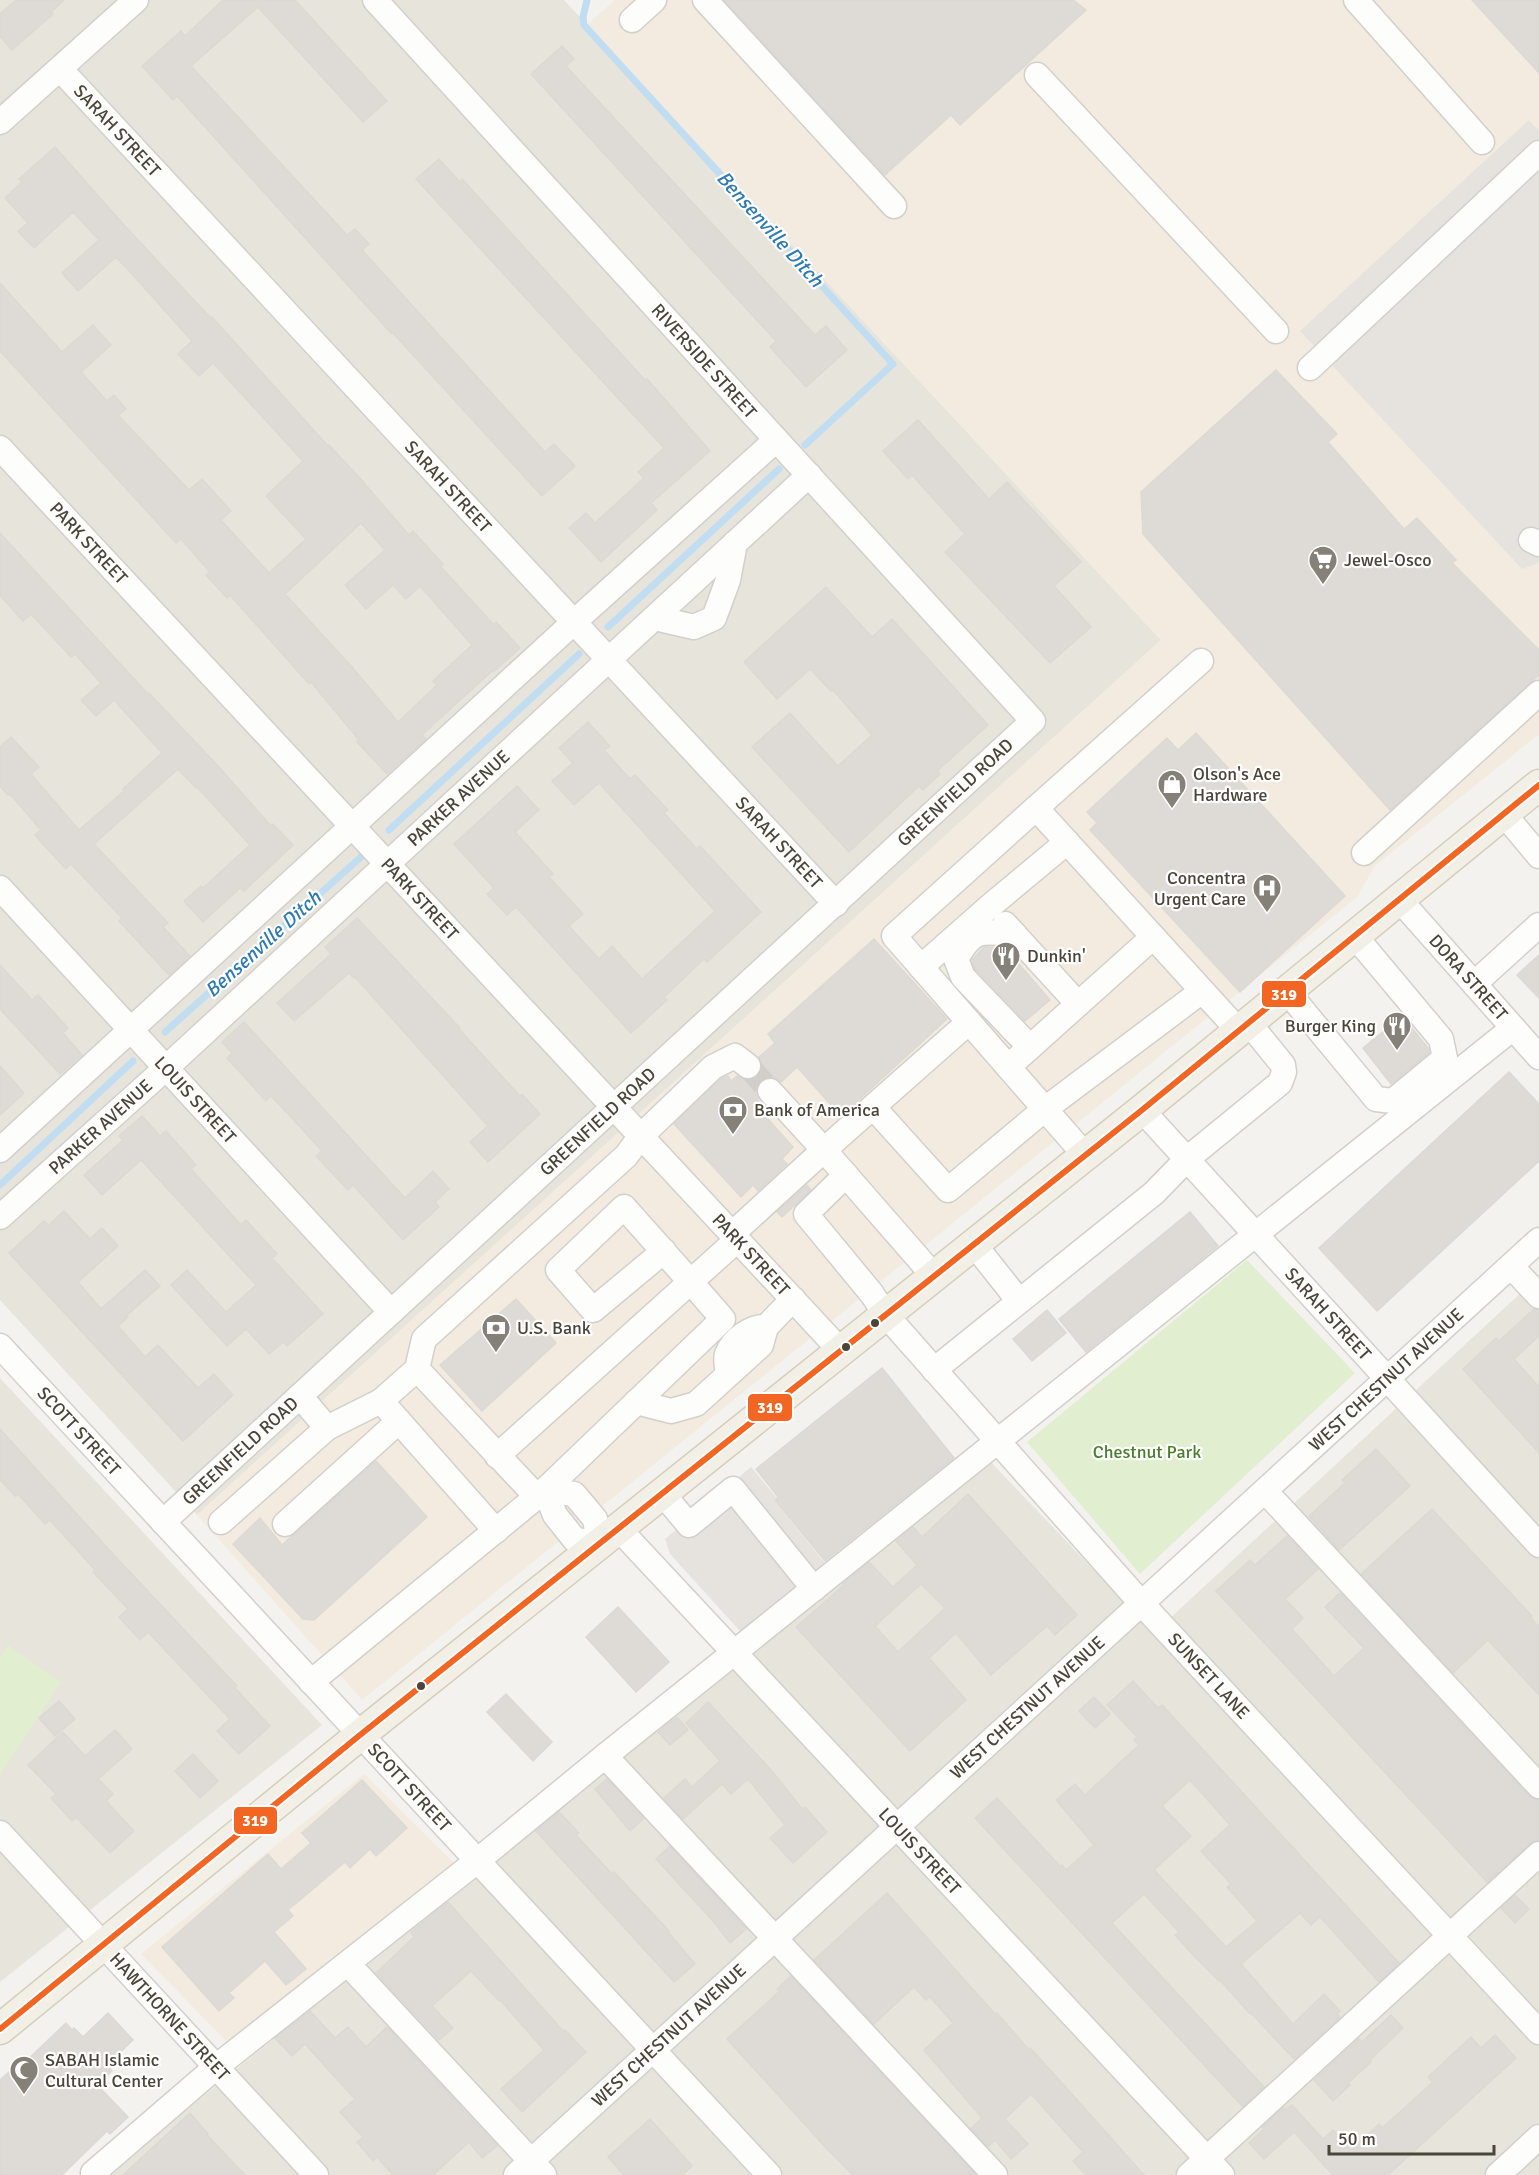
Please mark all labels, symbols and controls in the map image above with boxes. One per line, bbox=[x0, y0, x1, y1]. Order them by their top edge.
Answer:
street label: SARAH STREET bbox=[69, 80, 165, 181]
water label: Bensenville Ditch bbox=[711, 166, 829, 293]
street label: RIVERSIDE STREET bbox=[647, 299, 761, 423]
street label: SARAH STREET bbox=[400, 436, 496, 537]
street label: PARK STREET bbox=[45, 498, 132, 589]
supermarket icon: Jewel-Osco bbox=[1307, 544, 1339, 586]
place label: Jewel-Osco bbox=[1344, 549, 1432, 571]
street label: GREENFIELD ROAD bbox=[893, 734, 1018, 851]
street label: PARKER AVENUE bbox=[403, 745, 514, 851]
place label: Olson's Ace Hardware bbox=[1193, 763, 1281, 806]
shop icon: Olson's Ace Hardware bbox=[1156, 768, 1188, 810]
street label: SARAH STREET bbox=[731, 792, 827, 893]
street label: PARK STREET bbox=[376, 853, 463, 944]
place label: Concentra Urgent Care bbox=[1154, 867, 1246, 910]
hospital icon: Concentra Urgent Care bbox=[1251, 872, 1283, 914]
water label: Bensenville Ditch bbox=[200, 885, 327, 1003]
street label: DORA STREET bbox=[1424, 930, 1512, 1025]
restaurant icon: Dunkin' bbox=[990, 940, 1022, 982]
place label: Dunkin' bbox=[1027, 945, 1086, 967]
line badge: 319 bbox=[1261, 980, 1307, 1008]
text: 319 bbox=[1271, 985, 1297, 1005]
restaurant icon: Burger King bbox=[1381, 1010, 1413, 1052]
place label: Burger King bbox=[1285, 1015, 1376, 1037]
street label: LOUIS STREET bbox=[150, 1052, 241, 1148]
street label: GREENFIELD ROAD bbox=[535, 1063, 660, 1180]
street label: PARKER AVENUE bbox=[44, 1075, 157, 1179]
bank icon: Bank of America bbox=[717, 1094, 749, 1136]
place label: Bank of America bbox=[754, 1099, 880, 1121]
street label: PARK STREET bbox=[707, 1209, 795, 1300]
street label: SARAH STREET bbox=[1280, 1263, 1376, 1365]
street label: WEST CHESTNUT AVENUE bbox=[1304, 1303, 1468, 1456]
bank icon: U.S. Bank bbox=[480, 1312, 512, 1354]
place label: U.S. Bank bbox=[517, 1317, 591, 1339]
unlabelled marker bbox=[869, 1317, 881, 1329]
unlabelled marker bbox=[840, 1341, 852, 1353]
street label: SCOTT STREET bbox=[32, 1382, 125, 1480]
street label: GREENFIELD ROAD bbox=[178, 1392, 303, 1510]
line badge: 319 bbox=[747, 1393, 793, 1422]
text: 319 bbox=[757, 1398, 783, 1418]
park label: Chestnut Park bbox=[1093, 1441, 1201, 1463]
street label: SUNSET LANE bbox=[1163, 1628, 1254, 1724]
street label: WEST CHESTNUT AVENUE bbox=[946, 1631, 1109, 1784]
unlabelled marker bbox=[415, 1680, 427, 1692]
street label: SCOTT STREET bbox=[363, 1739, 456, 1836]
street label: LOUIS STREET bbox=[874, 1803, 965, 1899]
line badge: 319 bbox=[233, 1806, 278, 1835]
text: 319 bbox=[242, 1811, 268, 1831]
street label: HAWTHORNE STREET bbox=[105, 1948, 234, 2085]
street label: WEST CHESTNUT AVENUE bbox=[587, 1959, 751, 2112]
place label: SABAH Islamic Cultural Center bbox=[45, 2049, 163, 2092]
mosque icon: SABAH Islamic Cultural Center bbox=[8, 2054, 40, 2096]
scale bar bbox=[1329, 2118, 1494, 2156]
text: 50 m bbox=[1338, 2128, 1376, 2150]

